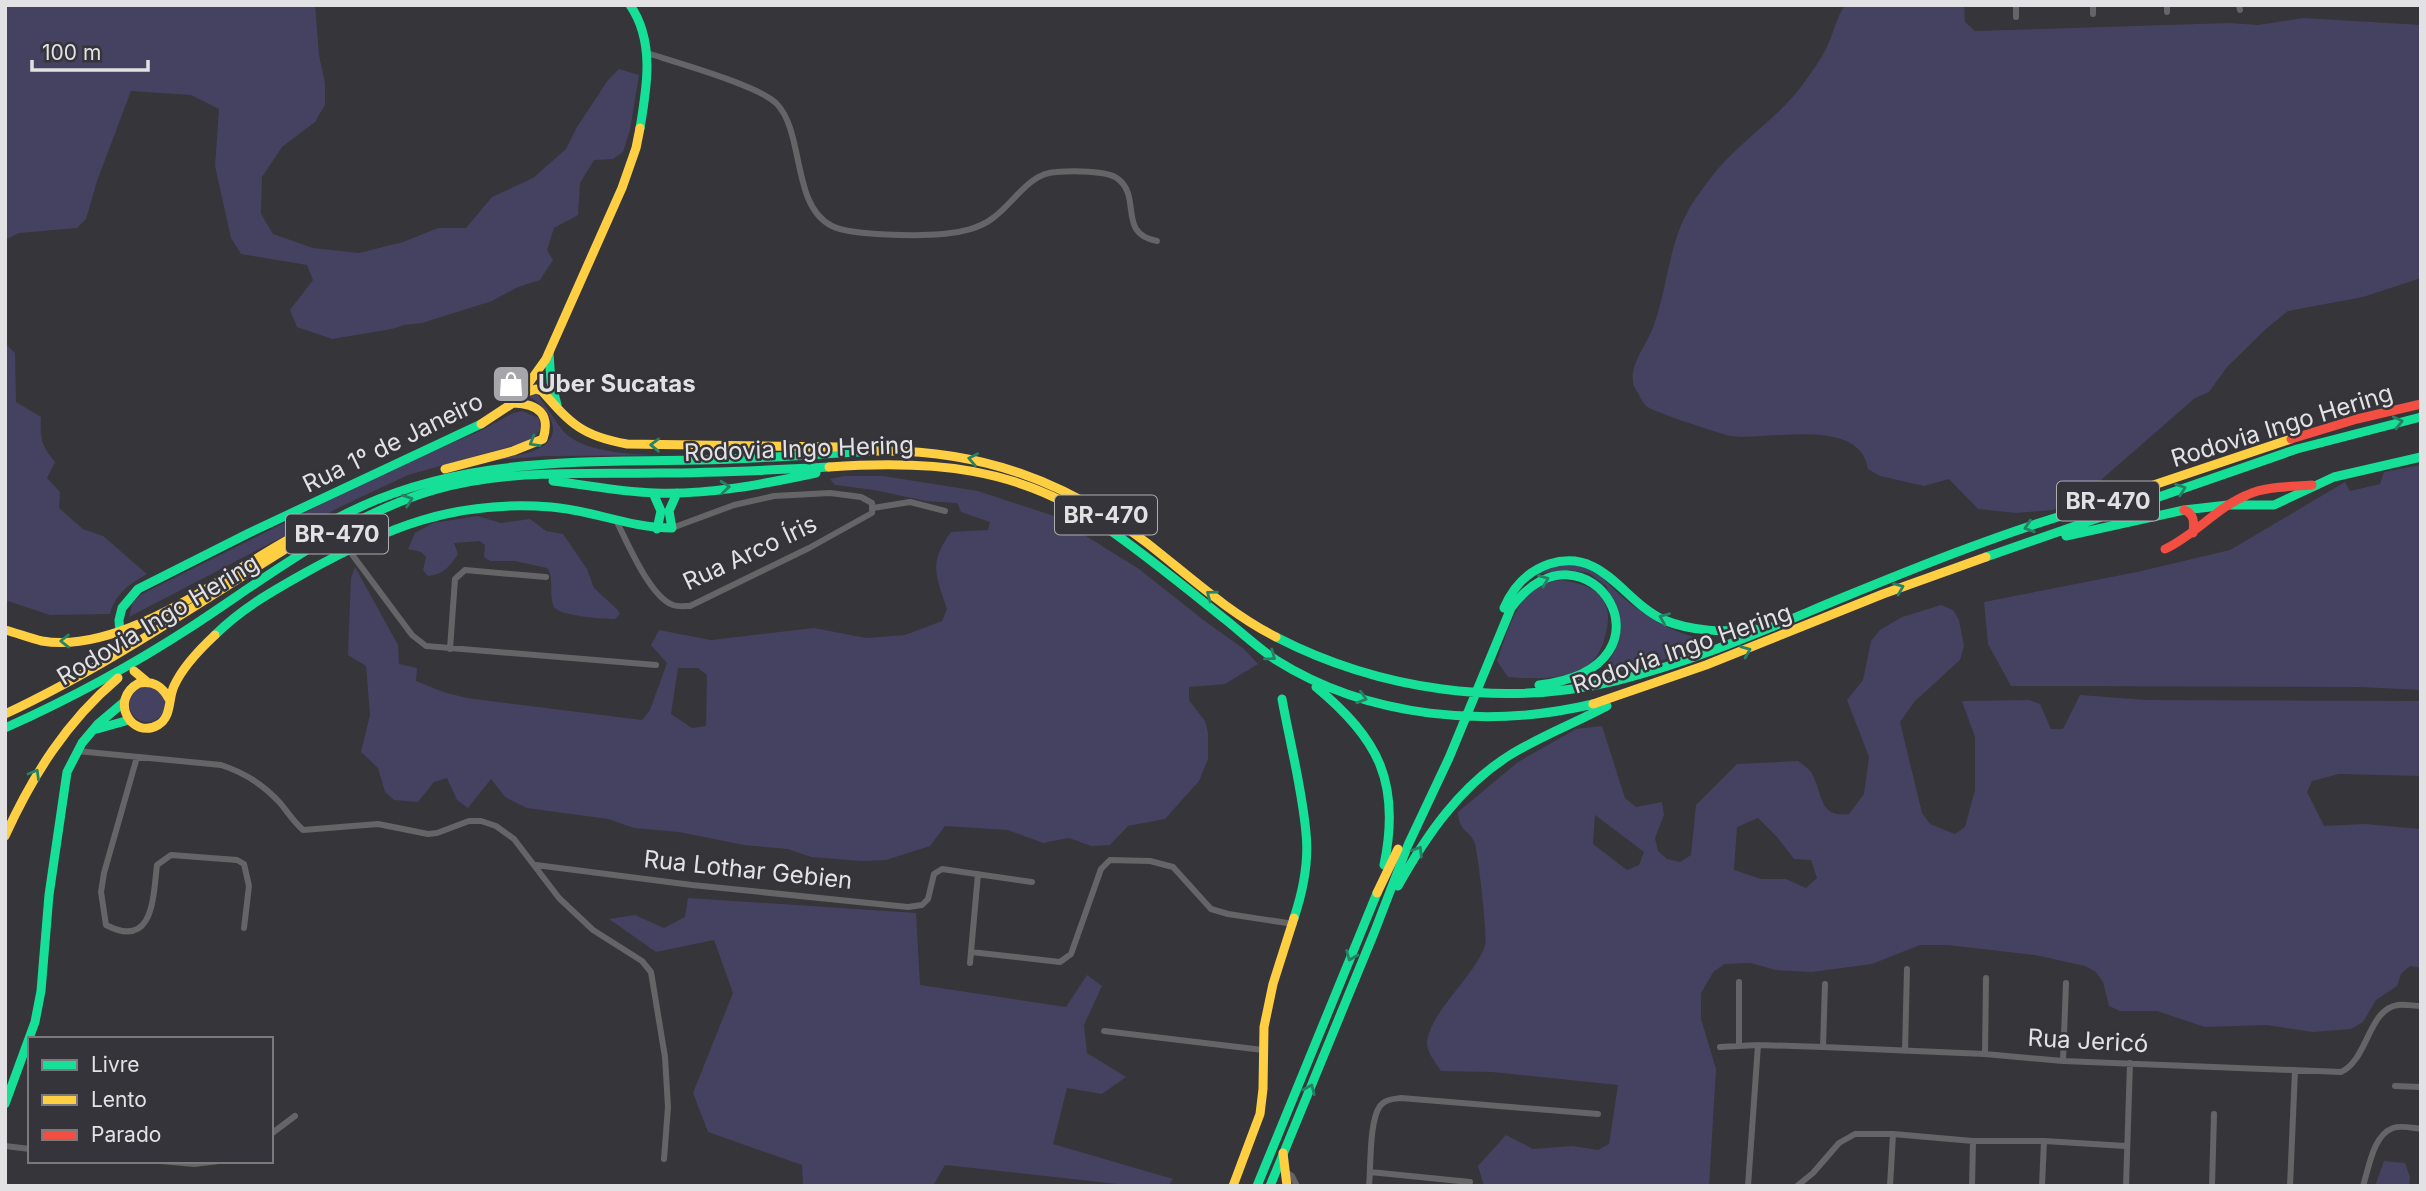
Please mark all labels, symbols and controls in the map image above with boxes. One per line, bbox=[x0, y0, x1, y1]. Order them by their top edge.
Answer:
scale bar bbox=[32, 28, 147, 72]
text: 100 m bbox=[42, 40, 101, 65]
shop icon: Uber Sucatas bbox=[490, 363, 532, 405]
place label: Uber Sucatas bbox=[538, 369, 696, 398]
street label: Rodovia Ingo Hering bbox=[2168, 378, 2396, 473]
street label: Rua 1º de Janeiro bbox=[298, 386, 488, 499]
one-way arrow bbox=[2392, 415, 2404, 430]
street label: Rodovia Ingo Hering bbox=[684, 430, 914, 467]
one-way arrow bbox=[529, 434, 542, 447]
one-way arrow bbox=[650, 437, 660, 453]
one-way arrow bbox=[967, 452, 979, 467]
one-way arrow bbox=[719, 480, 730, 495]
road number: BR-470 bbox=[2057, 481, 2159, 520]
one-way arrow bbox=[2175, 483, 2187, 497]
one-way arrow bbox=[401, 494, 413, 508]
road number: BR-470 bbox=[1055, 495, 1157, 534]
street label: Rua Arco Íris bbox=[678, 508, 821, 596]
road number: BR-470 bbox=[286, 514, 388, 554]
one-way arrow bbox=[2023, 519, 2035, 533]
street label: Rodovia Ingo Hering bbox=[52, 548, 264, 691]
one-way arrow bbox=[1538, 574, 1550, 588]
one-way arrow bbox=[1892, 582, 1905, 596]
one-way arrow bbox=[1206, 590, 1219, 603]
street label: Rodovia Ingo Hering bbox=[1568, 597, 1795, 700]
one-way arrow bbox=[1659, 613, 1671, 627]
one-way arrow bbox=[60, 633, 70, 649]
one-way arrow bbox=[1739, 645, 1752, 659]
one-way arrow bbox=[1264, 648, 1276, 660]
one-way arrow bbox=[1356, 689, 1368, 704]
one-way arrow bbox=[27, 769, 40, 782]
street label: Rua Lothar Gebien bbox=[642, 844, 854, 895]
one-way arrow bbox=[1410, 846, 1423, 859]
one-way arrow bbox=[1345, 949, 1359, 961]
street label: Rua Jericó bbox=[2027, 1023, 2149, 1058]
legend bbox=[28, 1037, 273, 1163]
text: Livre bbox=[91, 1052, 140, 1077]
one-way arrow bbox=[1301, 1084, 1315, 1096]
text: Lento bbox=[91, 1087, 147, 1112]
text: Parado bbox=[91, 1122, 161, 1147]

